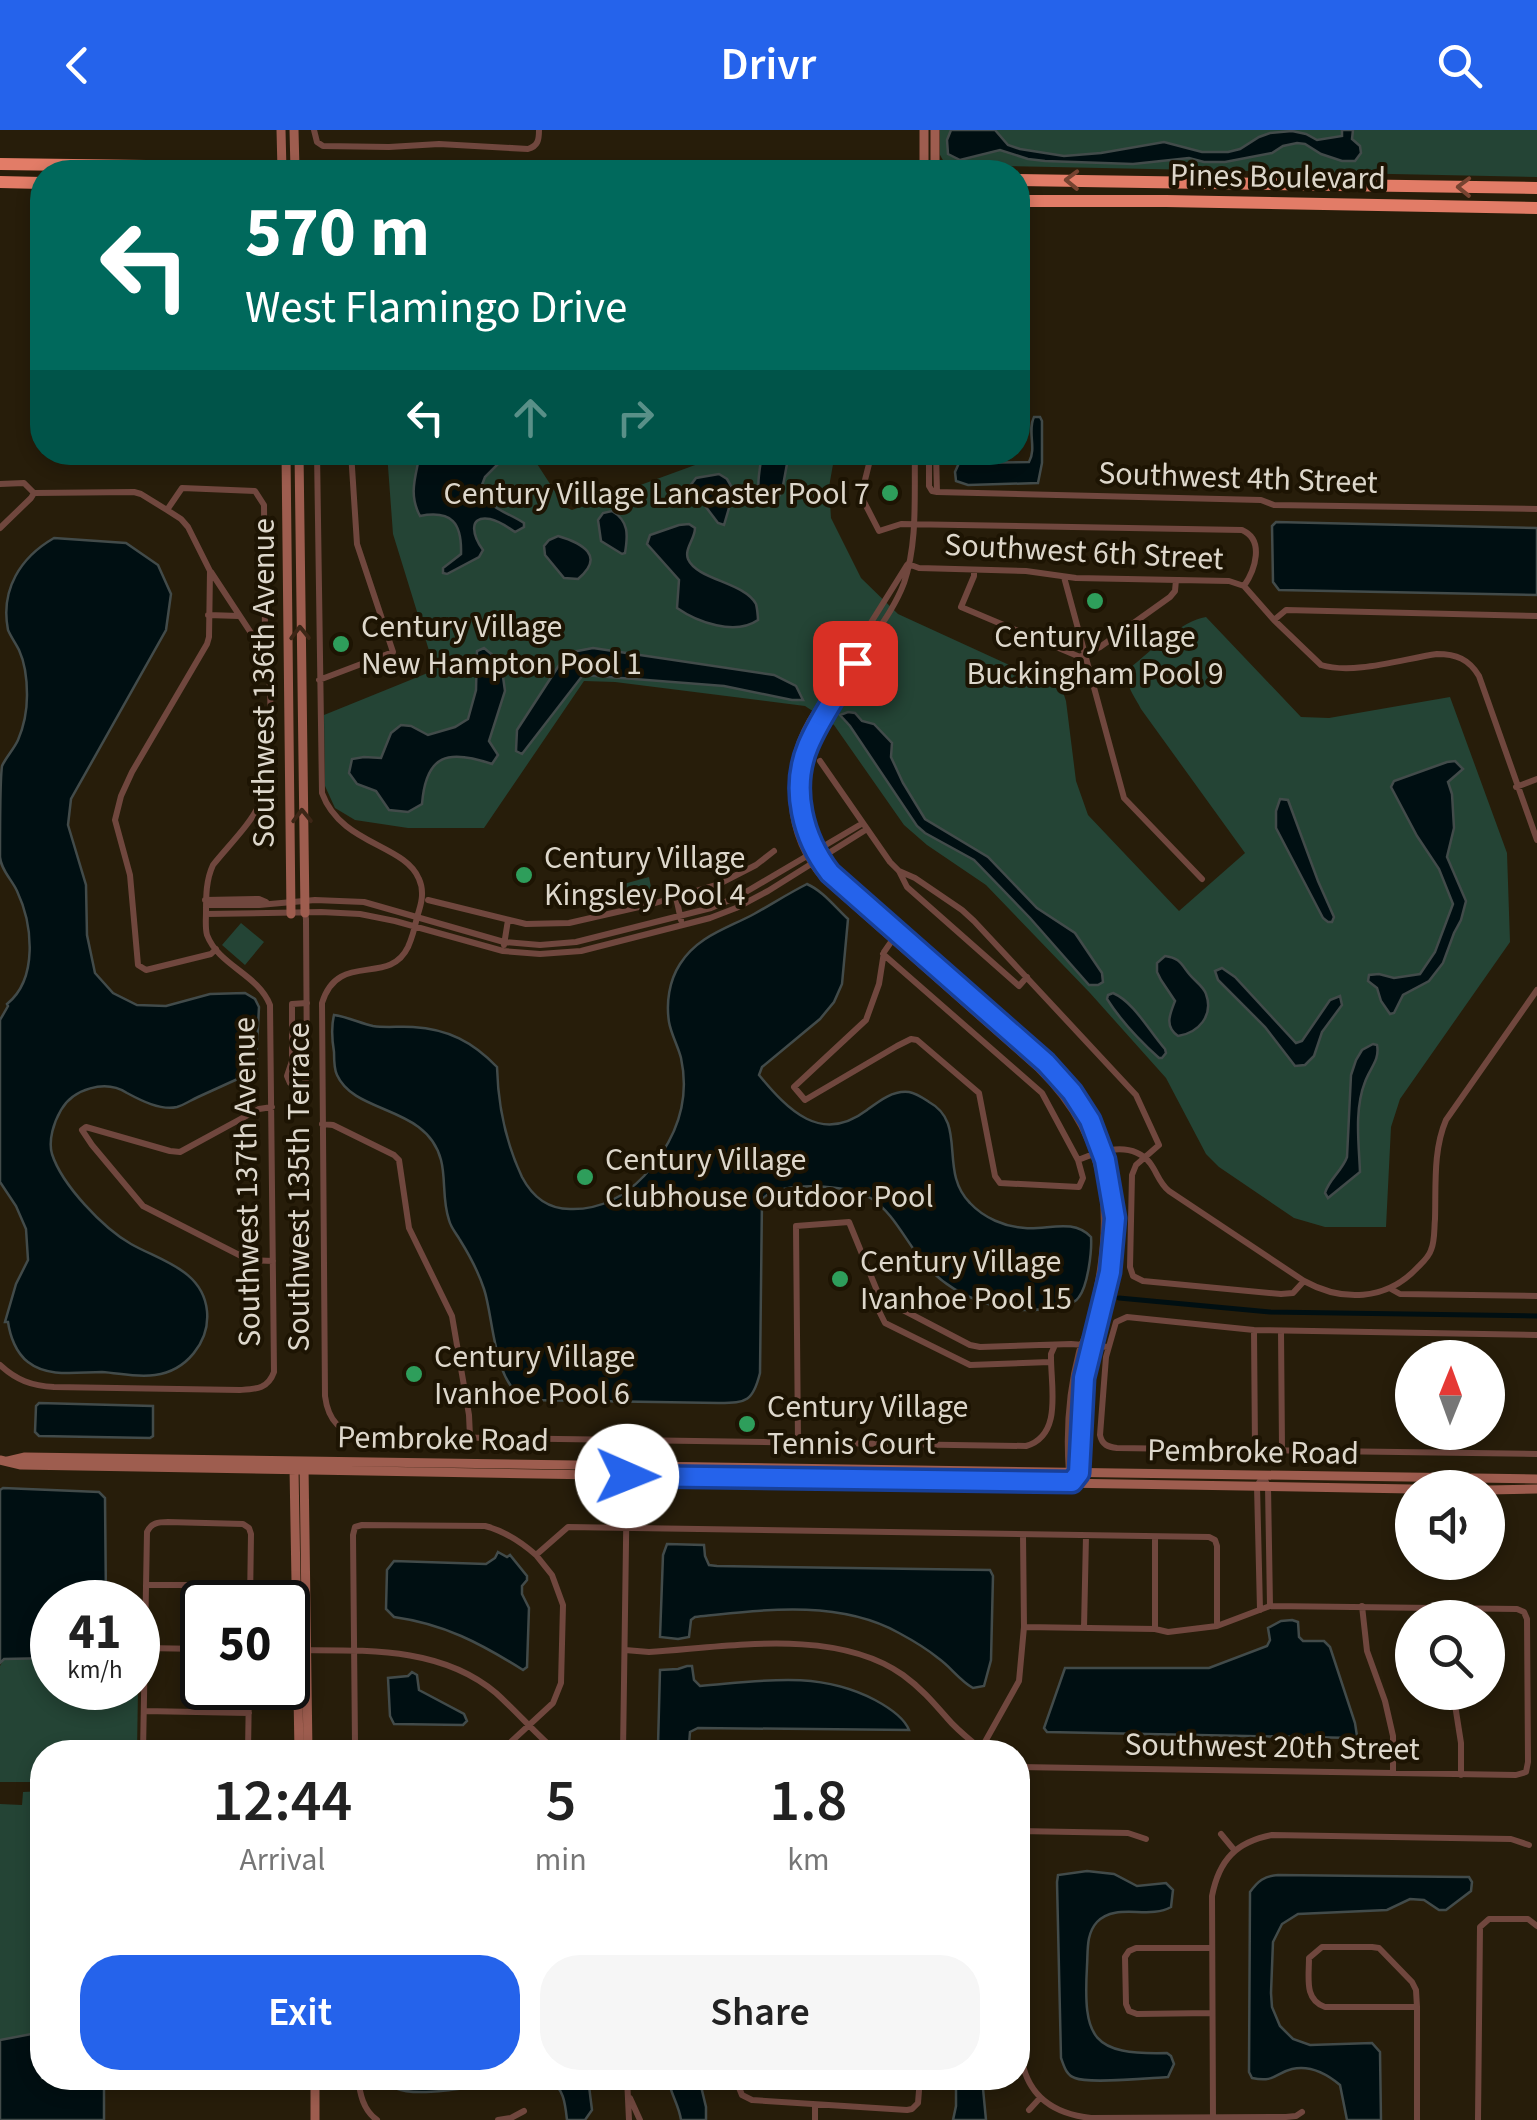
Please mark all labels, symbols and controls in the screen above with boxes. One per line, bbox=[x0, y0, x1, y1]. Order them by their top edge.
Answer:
text: Drivr bbox=[721, 33, 816, 97]
icon: back bbox=[50, 38, 105, 93]
icon: search bbox=[1432, 38, 1487, 93]
street label: Pines Boulevard bbox=[1170, 152, 1386, 202]
one-way arrow bbox=[1063, 170, 1079, 191]
one-way arrow bbox=[1456, 176, 1472, 197]
text: 570 m bbox=[245, 183, 430, 283]
icon: left bbox=[80, 200, 210, 330]
text: West Flamingo Drive bbox=[245, 276, 627, 340]
icon: left bbox=[398, 390, 453, 445]
icon: ahead bbox=[503, 390, 558, 445]
icon: right bbox=[608, 390, 663, 445]
street label: Southwest 4th Street bbox=[1097, 450, 1379, 506]
place label: Century Village Lancaster Pool 7 bbox=[443, 471, 870, 517]
marker: Century Village Lancaster Pool 7 bbox=[879, 482, 901, 504]
street label: Southwest 136th Avenue bbox=[241, 518, 287, 848]
street label: Southwest 6th Street bbox=[943, 522, 1225, 582]
marker: Century Village Buckingham Pool 9 bbox=[1084, 590, 1106, 612]
place label: Century Village New Hampton Pool 1 bbox=[361, 604, 642, 687]
place label: Century Village Buckingham Pool 9 bbox=[966, 614, 1224, 697]
pin bbox=[813, 621, 898, 706]
one-way arrow bbox=[289, 625, 311, 640]
marker: Century Village New Hampton Pool 1 bbox=[330, 633, 352, 655]
icon: arrive bbox=[828, 636, 883, 691]
one-way arrow bbox=[291, 807, 313, 822]
place label: Century Village Kingsley Pool 4 bbox=[544, 835, 746, 918]
marker: Century Village Kingsley Pool 4 bbox=[513, 864, 535, 886]
street label: Southwest 137th Avenue bbox=[221, 1017, 273, 1347]
street label: Southwest 135th Terrace bbox=[276, 1022, 322, 1352]
place label: Century Village Clubhouse Outdoor Pool bbox=[605, 1137, 934, 1220]
marker: Century Village Clubhouse Outdoor Pool bbox=[574, 1166, 596, 1188]
place label: Century Village Ivanhoe Pool 15 bbox=[860, 1239, 1072, 1322]
marker: Century Village Ivanhoe Pool 15 bbox=[829, 1268, 851, 1290]
place label: Century Village Ivanhoe Pool 6 bbox=[434, 1334, 636, 1417]
north arrow bbox=[1395, 1340, 1505, 1450]
map controls bbox=[1395, 1340, 1505, 1710]
marker: Century Village Ivanhoe Pool 6 bbox=[403, 1363, 425, 1385]
place label: Century Village Tennis Court bbox=[767, 1384, 969, 1467]
marker: Century Village Tennis Court bbox=[736, 1413, 758, 1435]
street label: Pembroke Road bbox=[337, 1414, 549, 1464]
position arrow bbox=[575, 1424, 679, 1528]
street label: Pembroke Road bbox=[1147, 1427, 1359, 1477]
button: sound bbox=[1395, 1470, 1505, 1580]
speed limit sign: 50 bbox=[180, 1580, 310, 1710]
text: 41 bbox=[69, 1597, 121, 1668]
button: search bbox=[1395, 1600, 1505, 1710]
text: km/h bbox=[67, 1652, 123, 1688]
street label: Southwest 20th Street bbox=[1124, 1721, 1420, 1773]
text: 12:44 bbox=[213, 1759, 352, 1844]
text: 5 bbox=[545, 1759, 576, 1844]
text: 1.8 bbox=[769, 1759, 847, 1844]
text: Arrival bbox=[239, 1837, 325, 1883]
text: min bbox=[535, 1837, 587, 1883]
text: km bbox=[787, 1837, 830, 1883]
button: Exit bbox=[80, 1955, 520, 2070]
button: Share bbox=[540, 1955, 980, 2070]

